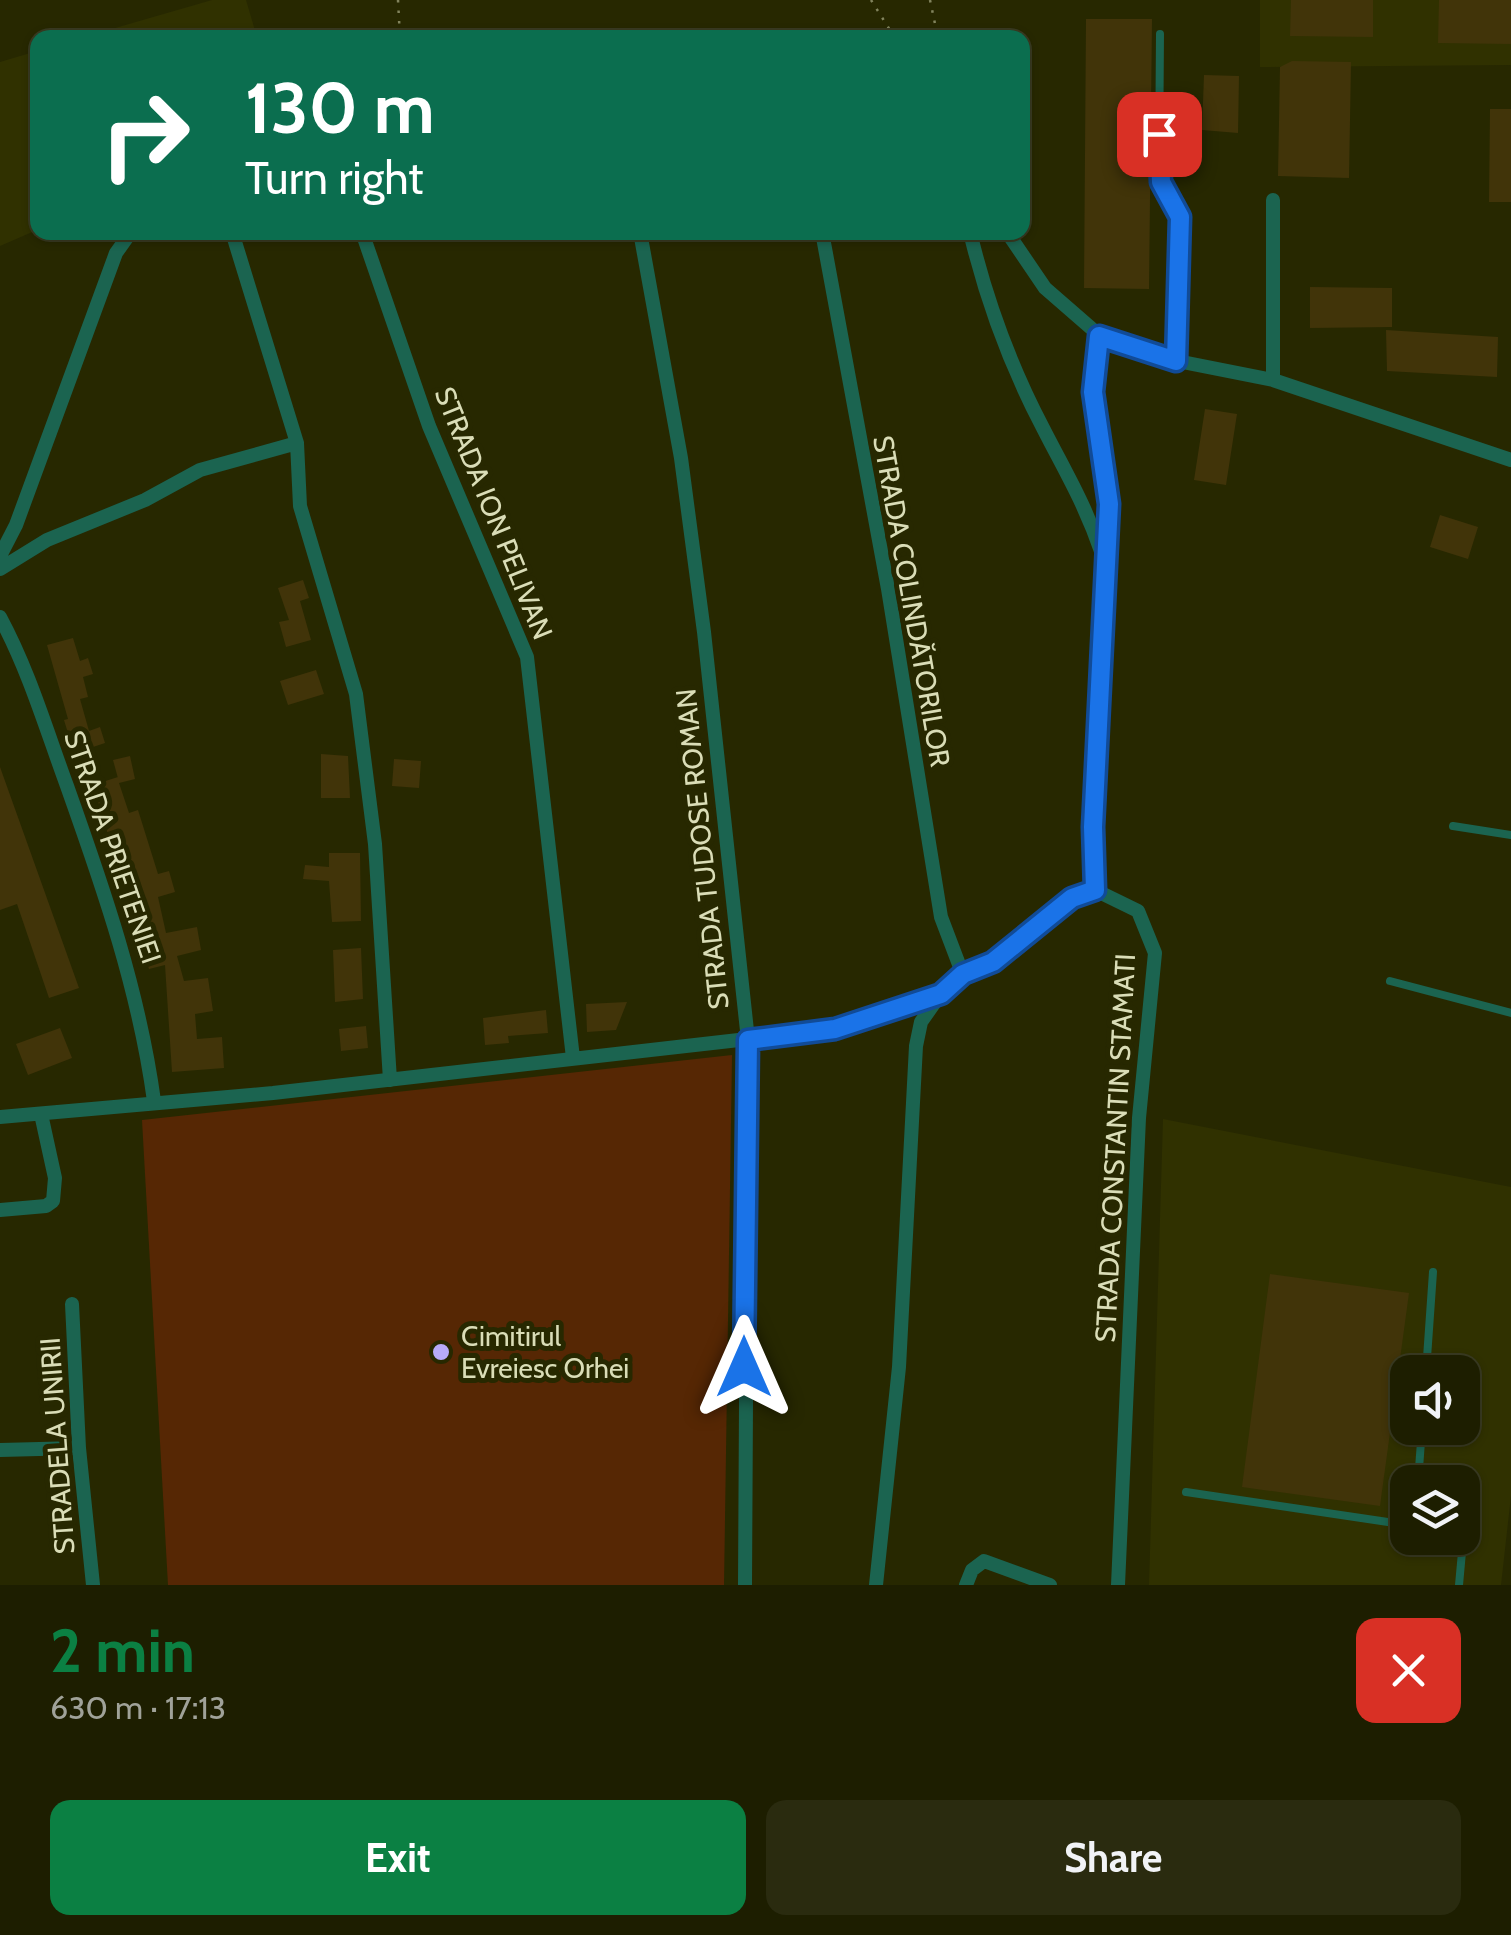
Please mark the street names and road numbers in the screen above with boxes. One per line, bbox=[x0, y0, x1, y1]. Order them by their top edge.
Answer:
street label: STRADA ION PELIVAN bbox=[428, 382, 560, 644]
street label: STRADA COLINDĂTORILOR bbox=[866, 433, 958, 769]
street label: STRADA TUDOSE ROMAN bbox=[668, 687, 736, 1011]
street label: STRADA PRIETENIEI bbox=[57, 726, 169, 968]
street label: STRADA CONSTANTIN STAMATI bbox=[1088, 953, 1142, 1343]
street label: STRADELA UNIRII bbox=[32, 1337, 82, 1555]

